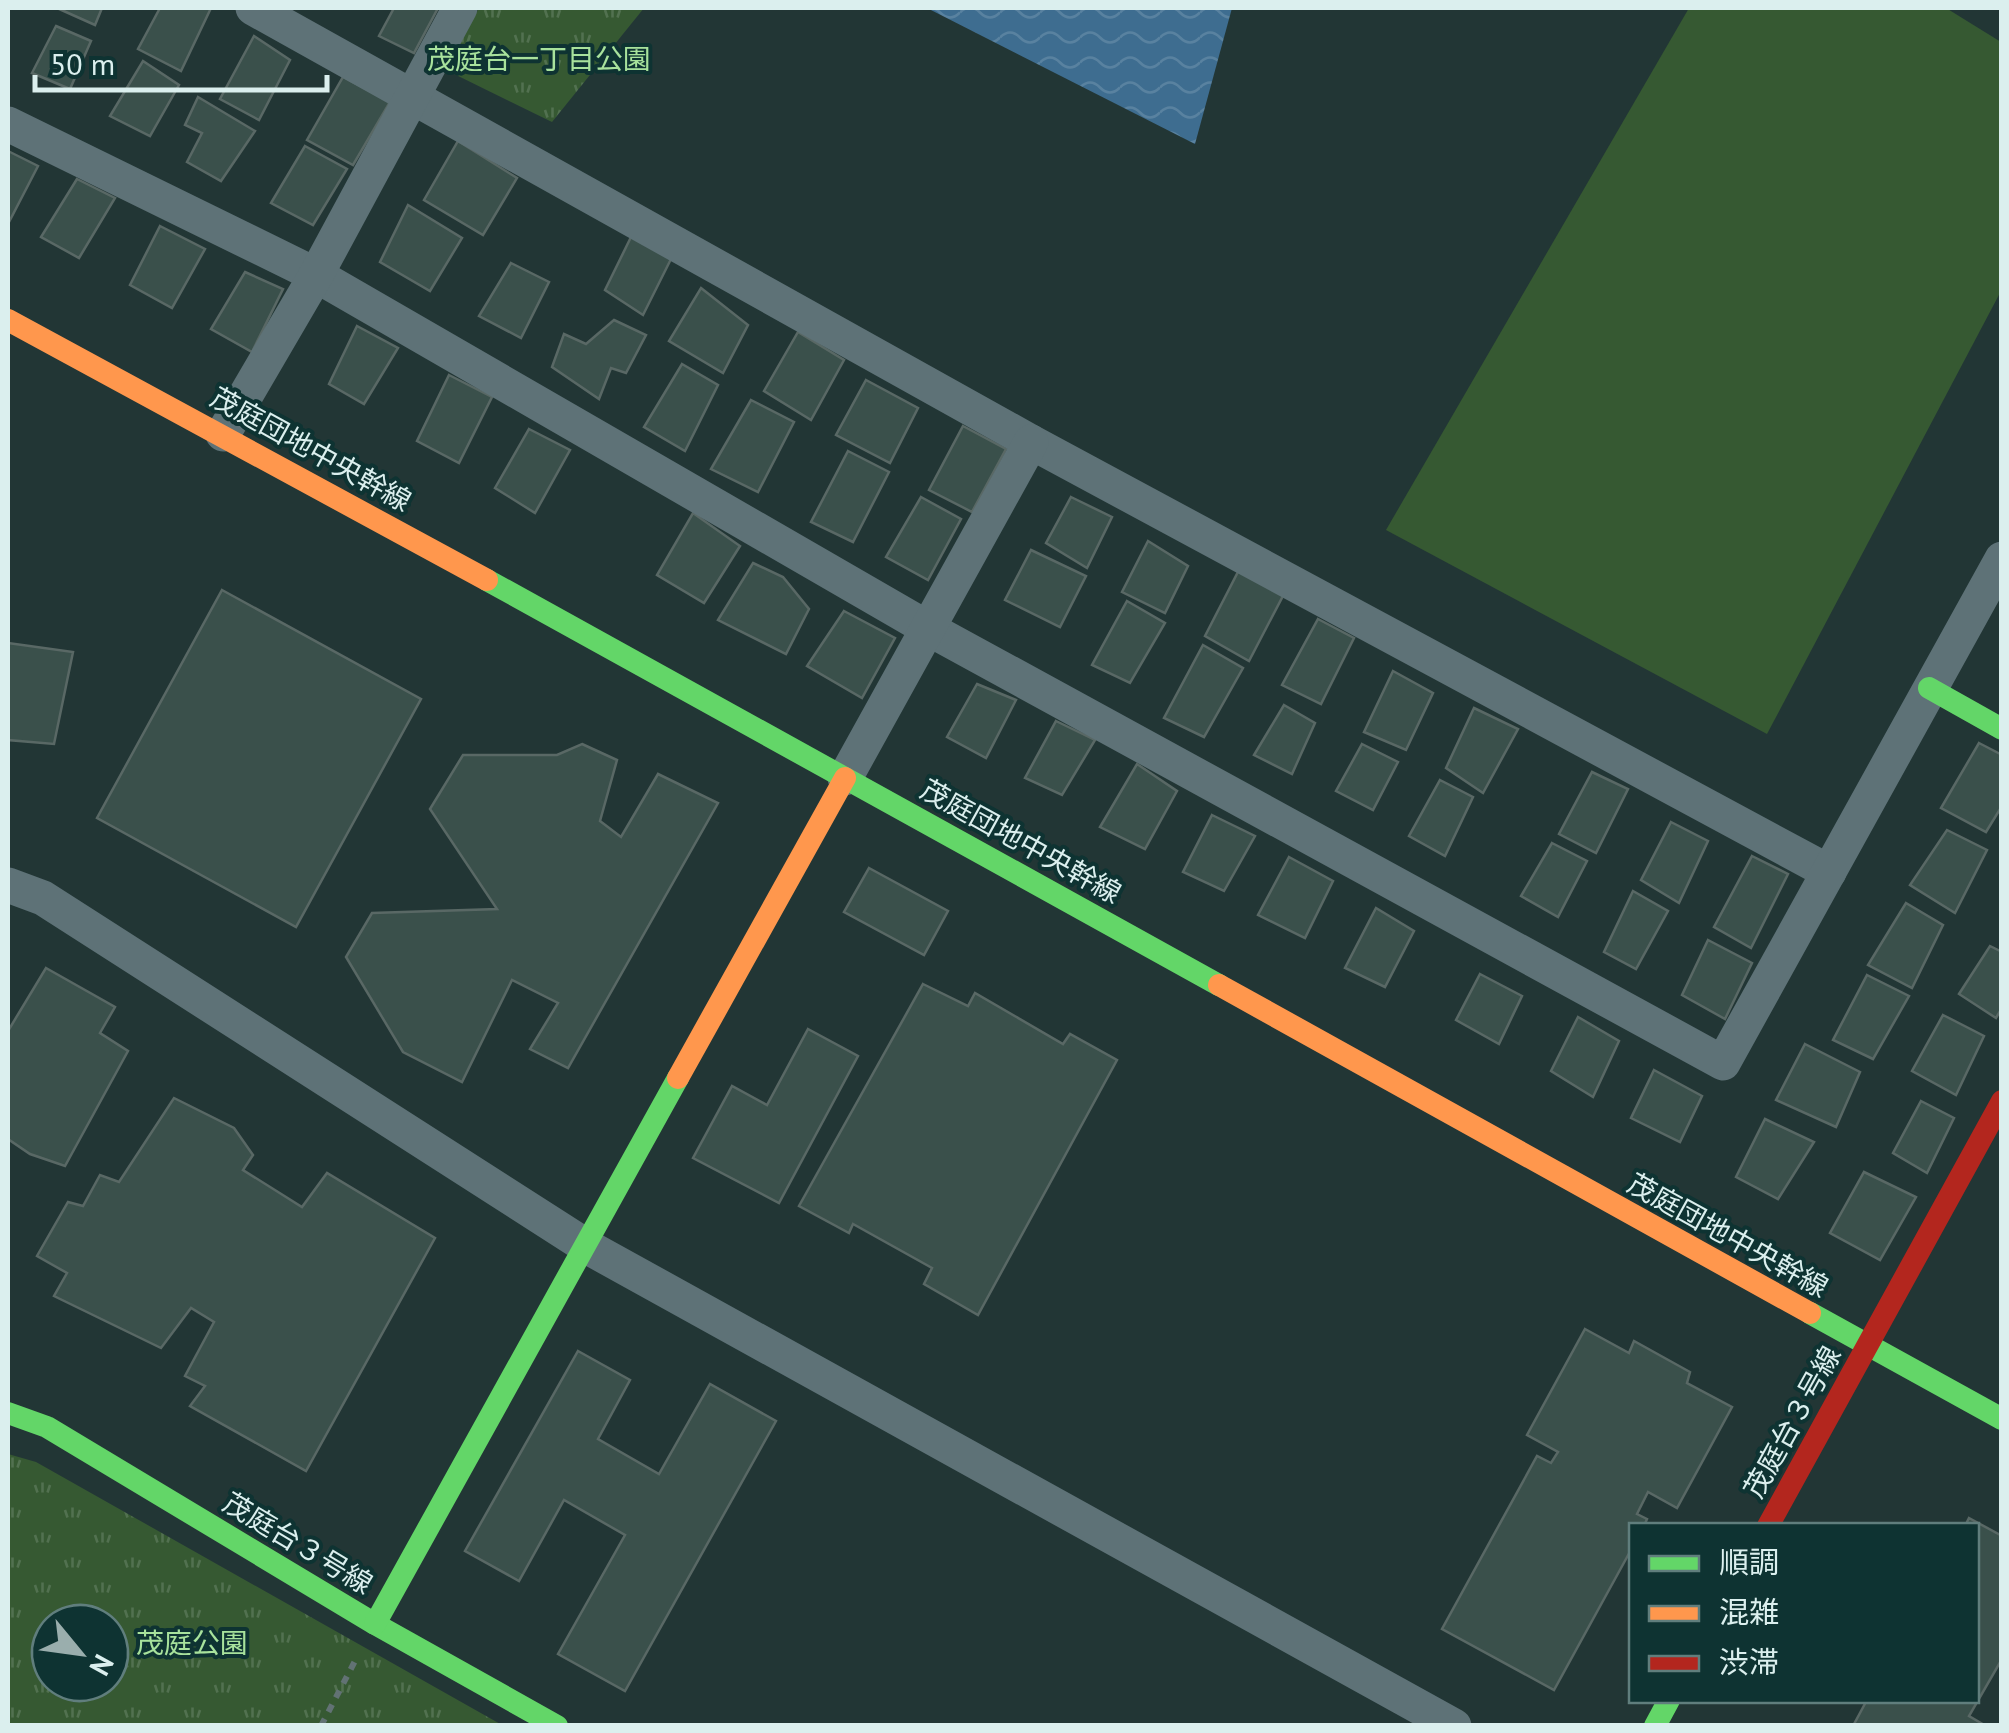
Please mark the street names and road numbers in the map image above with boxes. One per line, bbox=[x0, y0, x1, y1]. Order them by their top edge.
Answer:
street label: 茂庭団地中央幹線 bbox=[204, 378, 418, 519]
street label: 茂庭団地中央幹線 bbox=[914, 770, 1128, 911]
street label: 茂庭団地中央幹線 bbox=[1621, 1164, 1835, 1305]
street label: 茂庭台３号線 bbox=[1735, 1339, 1848, 1504]
street label: 茂庭台３号線 bbox=[217, 1483, 380, 1602]

